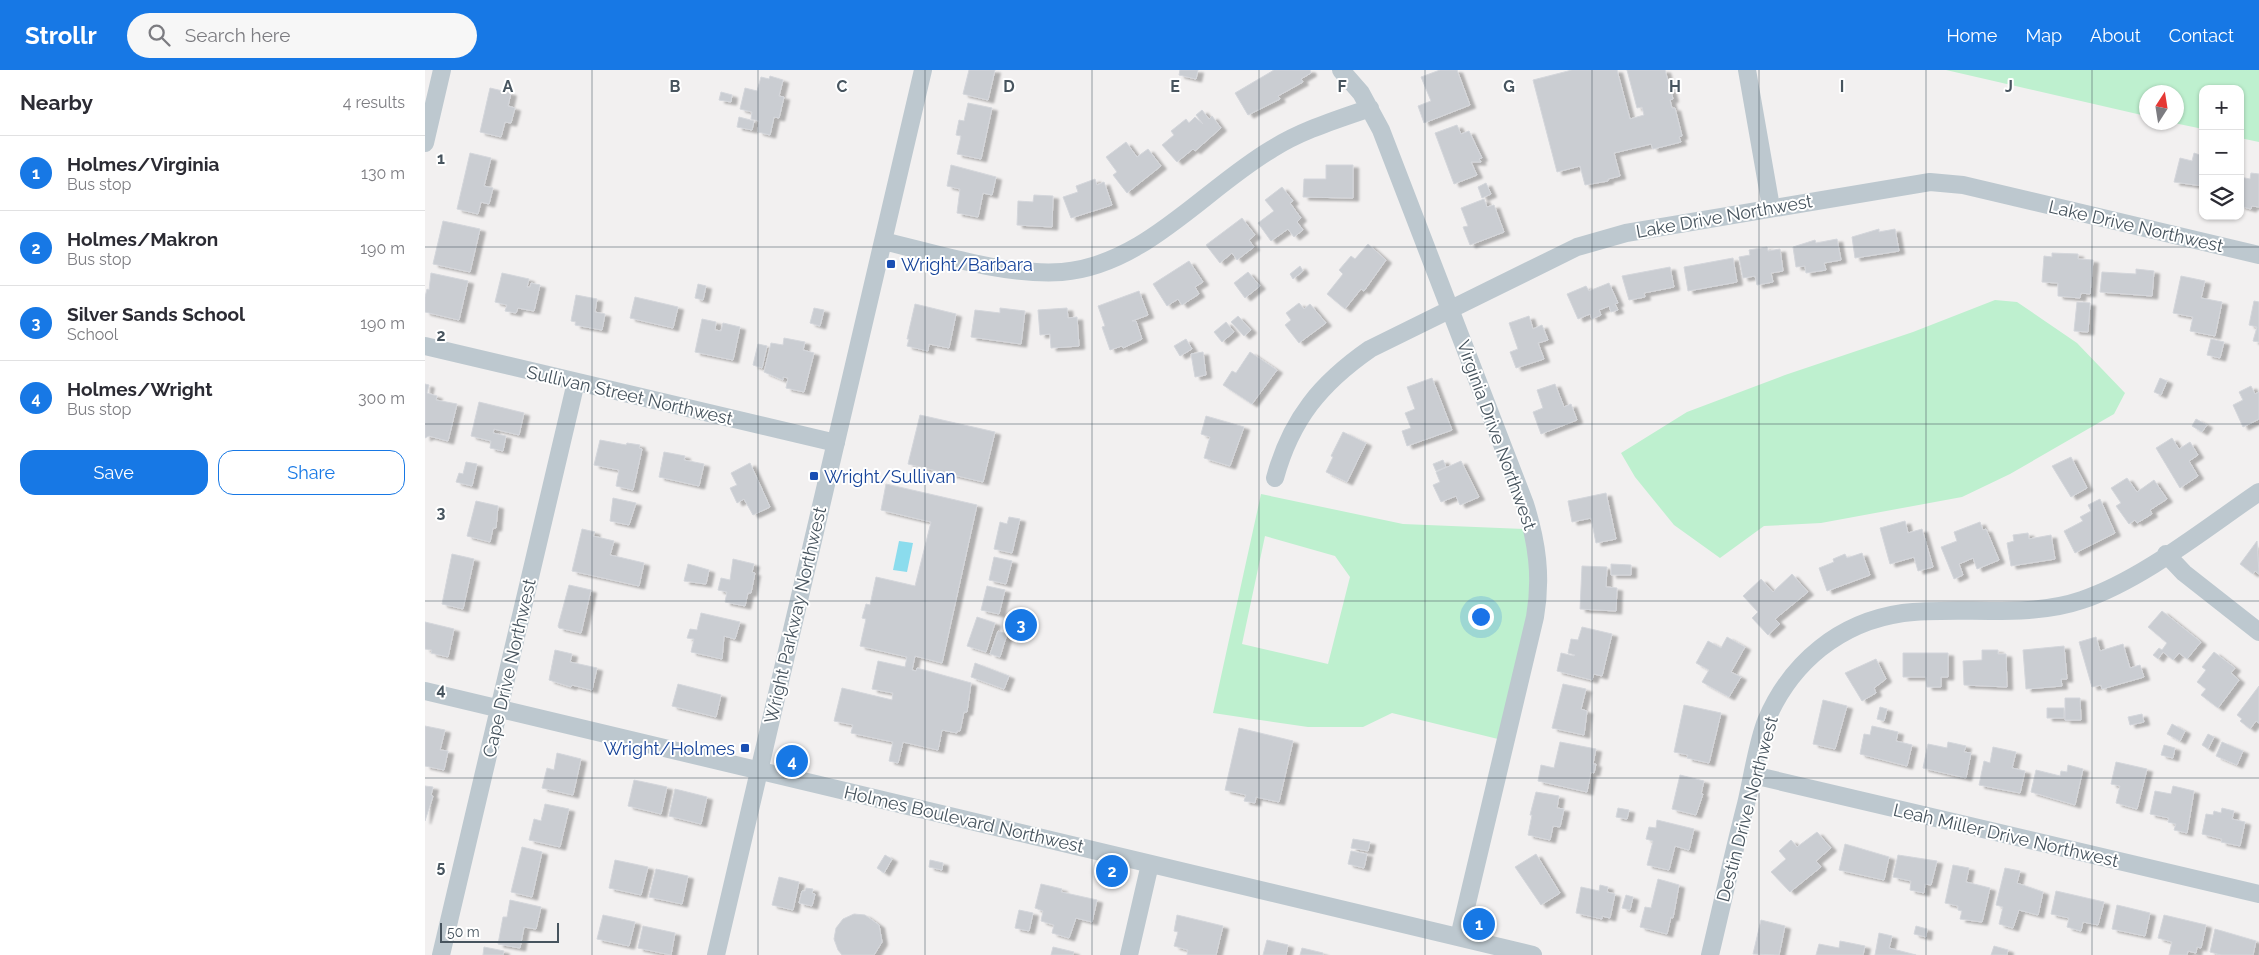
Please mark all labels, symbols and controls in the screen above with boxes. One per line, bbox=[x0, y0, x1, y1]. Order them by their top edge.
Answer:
search box bbox=[127, 13, 477, 58]
text: Strollr bbox=[25, 21, 97, 50]
icon: search bbox=[145, 21, 173, 49]
text: Search here bbox=[185, 24, 290, 46]
text: Home bbox=[1946, 25, 1997, 46]
text: Map bbox=[2025, 25, 2062, 46]
text: About bbox=[2090, 25, 2141, 46]
text: Contact bbox=[2169, 25, 2234, 46]
text: A bbox=[503, 77, 514, 96]
text: B bbox=[670, 77, 681, 96]
text: C bbox=[837, 77, 848, 96]
text: D bbox=[1003, 77, 1015, 96]
text: E bbox=[1170, 77, 1180, 96]
text: F bbox=[1337, 77, 1347, 96]
text: G bbox=[1503, 77, 1515, 96]
text: H bbox=[1669, 77, 1681, 96]
text: I bbox=[1840, 77, 1844, 96]
text: J bbox=[2005, 77, 2013, 96]
north arrow bbox=[2139, 85, 2184, 130]
map controls bbox=[2199, 85, 2244, 220]
button: + bbox=[2199, 85, 2244, 130]
text: Nearby bbox=[20, 90, 93, 115]
text: 4 results bbox=[343, 93, 405, 112]
button: − bbox=[2199, 130, 2244, 175]
text: 1 bbox=[437, 149, 445, 168]
text: Holmes/Virginia bbox=[67, 153, 219, 175]
text: 1 bbox=[32, 164, 40, 183]
text: 130 m bbox=[361, 164, 405, 183]
text: Bus stop bbox=[67, 175, 131, 194]
button: layers bbox=[2199, 175, 2244, 220]
street label: Lake Drive Northwest bbox=[1634, 190, 1814, 242]
street label: Lake Drive Northwest bbox=[2047, 196, 2225, 256]
text: Holmes/Makron bbox=[67, 228, 218, 250]
text: 2 bbox=[31, 239, 41, 258]
text: 190 m bbox=[360, 239, 405, 258]
text: Bus stop bbox=[67, 250, 131, 269]
place label: Wright/Barbara bbox=[901, 254, 1033, 275]
marker: Wright/Barbara bbox=[885, 258, 897, 270]
text: Silver Sands School bbox=[67, 303, 245, 325]
text: 3 bbox=[32, 314, 40, 333]
text: 190 m bbox=[360, 314, 405, 333]
text: School bbox=[67, 325, 118, 344]
text: 2 bbox=[436, 326, 446, 345]
street label: Virginia Drive Northwest bbox=[1453, 337, 1541, 533]
street label: Sullivan Street Northwest bbox=[525, 361, 735, 429]
text: Holmes/Wright bbox=[67, 378, 213, 400]
text: 4 bbox=[31, 389, 41, 408]
text: 300 m bbox=[358, 389, 405, 408]
text: Bus stop bbox=[67, 400, 131, 419]
button: Save bbox=[20, 450, 208, 495]
button: Share bbox=[218, 450, 405, 495]
place label: Wright/Sullivan bbox=[824, 466, 956, 487]
marker: Wright/Sullivan bbox=[808, 470, 820, 482]
text: 3 bbox=[437, 503, 446, 522]
street label: Wright Parkway Northwest bbox=[760, 505, 830, 725]
street label: Cape Drive Northwest bbox=[478, 577, 540, 759]
your location bbox=[1468, 604, 1494, 630]
pin: 3 bbox=[1005, 606, 1037, 644]
text: 4 bbox=[436, 680, 446, 699]
street label: Destin Drive Northwest bbox=[1712, 714, 1782, 904]
place label: Wright/Holmes bbox=[604, 738, 735, 759]
marker: Wright/Holmes bbox=[739, 742, 751, 754]
pin: 4 bbox=[776, 742, 808, 780]
street label: Holmes Boulevard Northwest bbox=[842, 781, 1086, 857]
street label: Leah Miller Drive Northwest bbox=[1891, 799, 2121, 871]
pin: 2 bbox=[1096, 852, 1128, 890]
text: 5 bbox=[437, 857, 446, 876]
pin: 1 bbox=[1463, 905, 1495, 943]
scale bar bbox=[440, 920, 559, 943]
text: 50 m bbox=[447, 924, 480, 940]

